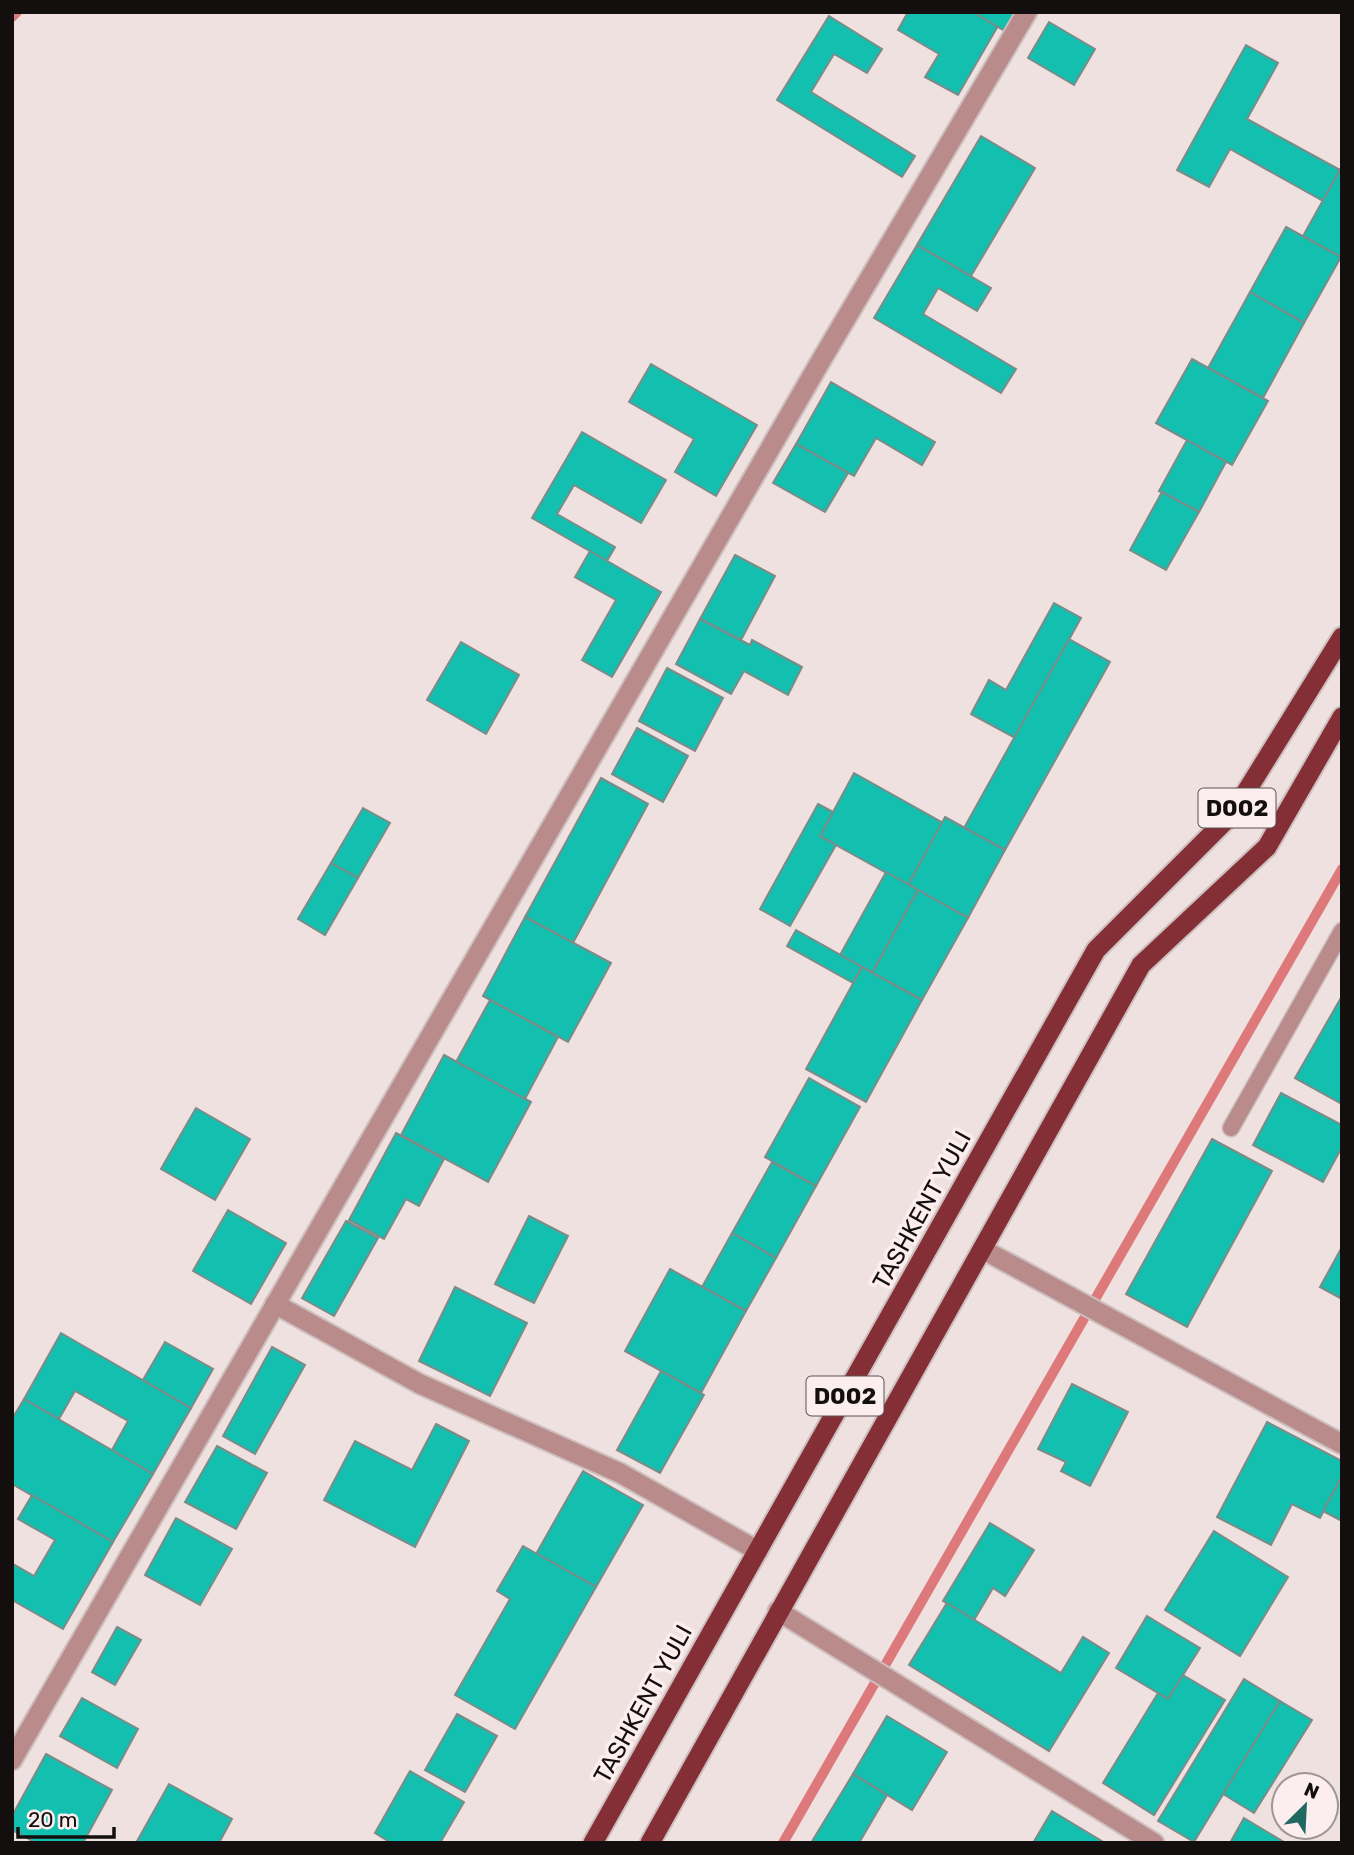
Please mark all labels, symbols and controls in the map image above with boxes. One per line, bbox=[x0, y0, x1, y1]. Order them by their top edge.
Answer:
road number: D002 bbox=[1198, 788, 1276, 828]
street label: TASHKENT YULI bbox=[867, 1126, 977, 1294]
road number: D002 bbox=[806, 1376, 884, 1415]
street label: TASHKENT YULI bbox=[588, 1620, 698, 1788]
north arrow bbox=[1270, 1771, 1340, 1841]
text: N bbox=[1301, 1778, 1323, 1804]
scale bar bbox=[18, 1796, 114, 1840]
text: 20 m bbox=[28, 1807, 77, 1832]

